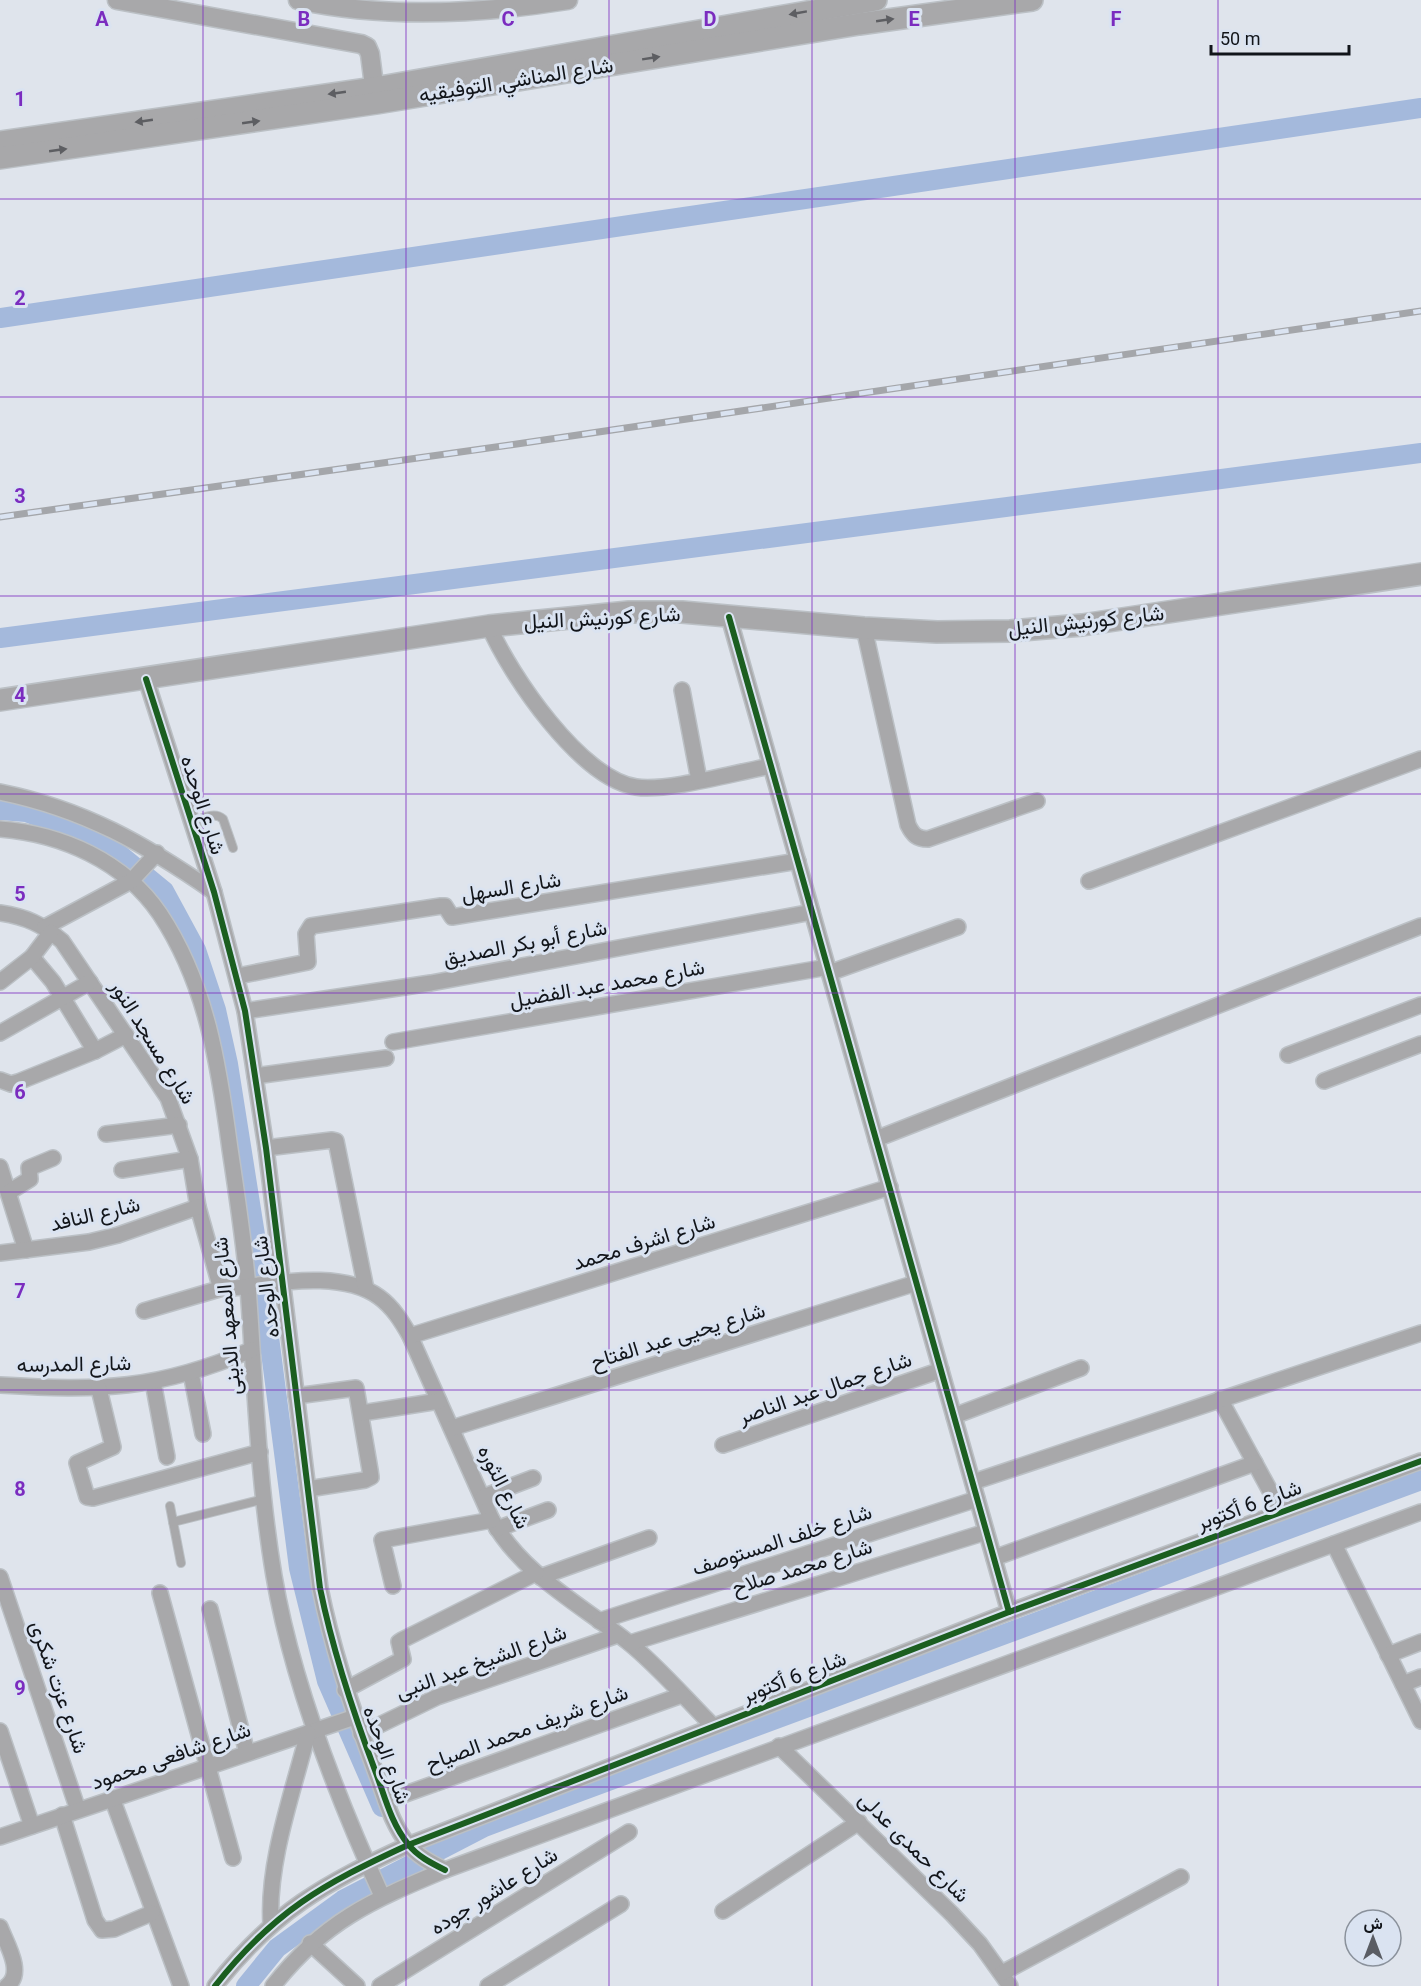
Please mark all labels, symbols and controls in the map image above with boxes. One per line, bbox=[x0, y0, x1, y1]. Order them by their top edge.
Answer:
text: A bbox=[95, 7, 109, 31]
text: B bbox=[298, 7, 310, 31]
text: C bbox=[501, 7, 515, 31]
text: D bbox=[704, 7, 717, 31]
text: E bbox=[908, 7, 920, 31]
text: F bbox=[1111, 7, 1122, 31]
one-way arrow bbox=[788, 9, 807, 18]
one-way arrow bbox=[875, 15, 894, 25]
scale bar bbox=[1211, 18, 1349, 56]
text: 50 m bbox=[1220, 28, 1260, 49]
street label: شارع المناشي, التوفيقيه bbox=[417, 53, 616, 112]
one-way arrow bbox=[641, 53, 660, 62]
text: 1 bbox=[14, 87, 26, 111]
one-way arrow bbox=[327, 89, 346, 98]
one-way arrow bbox=[134, 117, 153, 126]
one-way arrow bbox=[241, 117, 260, 126]
one-way arrow bbox=[48, 145, 67, 154]
text: 2 bbox=[14, 286, 26, 310]
text: 3 bbox=[14, 484, 26, 508]
street label: شارع كورنيش النيل bbox=[1007, 601, 1166, 643]
street label: شارع كورنيش النيل bbox=[523, 602, 681, 636]
text: 4 bbox=[14, 683, 26, 707]
street label: شارع الوحده bbox=[174, 752, 230, 858]
street label: شارع السهل bbox=[459, 867, 563, 909]
text: 5 bbox=[14, 882, 26, 906]
street label: شارع أبو بكر الصديق bbox=[441, 915, 609, 973]
street label: شارع محمد عبد الفضيل bbox=[508, 955, 707, 1015]
street label: شارع مسجد النور bbox=[103, 975, 201, 1109]
text: 6 bbox=[14, 1080, 26, 1104]
street label: شارع النافد bbox=[48, 1192, 143, 1238]
street label: شارع اشرف محمد bbox=[570, 1209, 719, 1277]
street label: شارع الوحده bbox=[248, 1234, 286, 1339]
street label: شارع المعهد الدينى bbox=[208, 1236, 248, 1396]
text: 7 bbox=[14, 1279, 26, 1303]
street label: شارع يحيى عبد الفتاح bbox=[588, 1298, 769, 1376]
street label: شارع جمال عبد الناصر bbox=[734, 1347, 915, 1431]
street label: شارع المدرسه bbox=[17, 1351, 132, 1379]
street label: شارع الثوره bbox=[471, 1441, 535, 1534]
street label: شارع 6 أكتوبر bbox=[1192, 1475, 1305, 1537]
text: 8 bbox=[14, 1477, 26, 1501]
street label: شارع خلف المستوصف bbox=[689, 1500, 876, 1582]
street label: شارع محمد صلاح bbox=[729, 1534, 876, 1602]
street label: شارع عزت شكرى bbox=[23, 1618, 93, 1757]
street label: شارع الشيخ عبد النبى bbox=[392, 1620, 570, 1706]
street label: شارع 6 أكتوبر bbox=[737, 1646, 850, 1710]
text: 9 bbox=[14, 1676, 26, 1700]
street label: شارع شريف محمد الصياح bbox=[423, 1680, 632, 1778]
street label: شارع الوحده bbox=[356, 1703, 416, 1808]
street label: شارع شافعى محمود bbox=[88, 1717, 254, 1796]
street label: شارع حمدى عدلى bbox=[852, 1787, 974, 1909]
street label: شارع عاشور جوده bbox=[426, 1842, 563, 1941]
north arrow bbox=[1343, 1908, 1403, 1968]
text: ش bbox=[1363, 1914, 1383, 1933]

